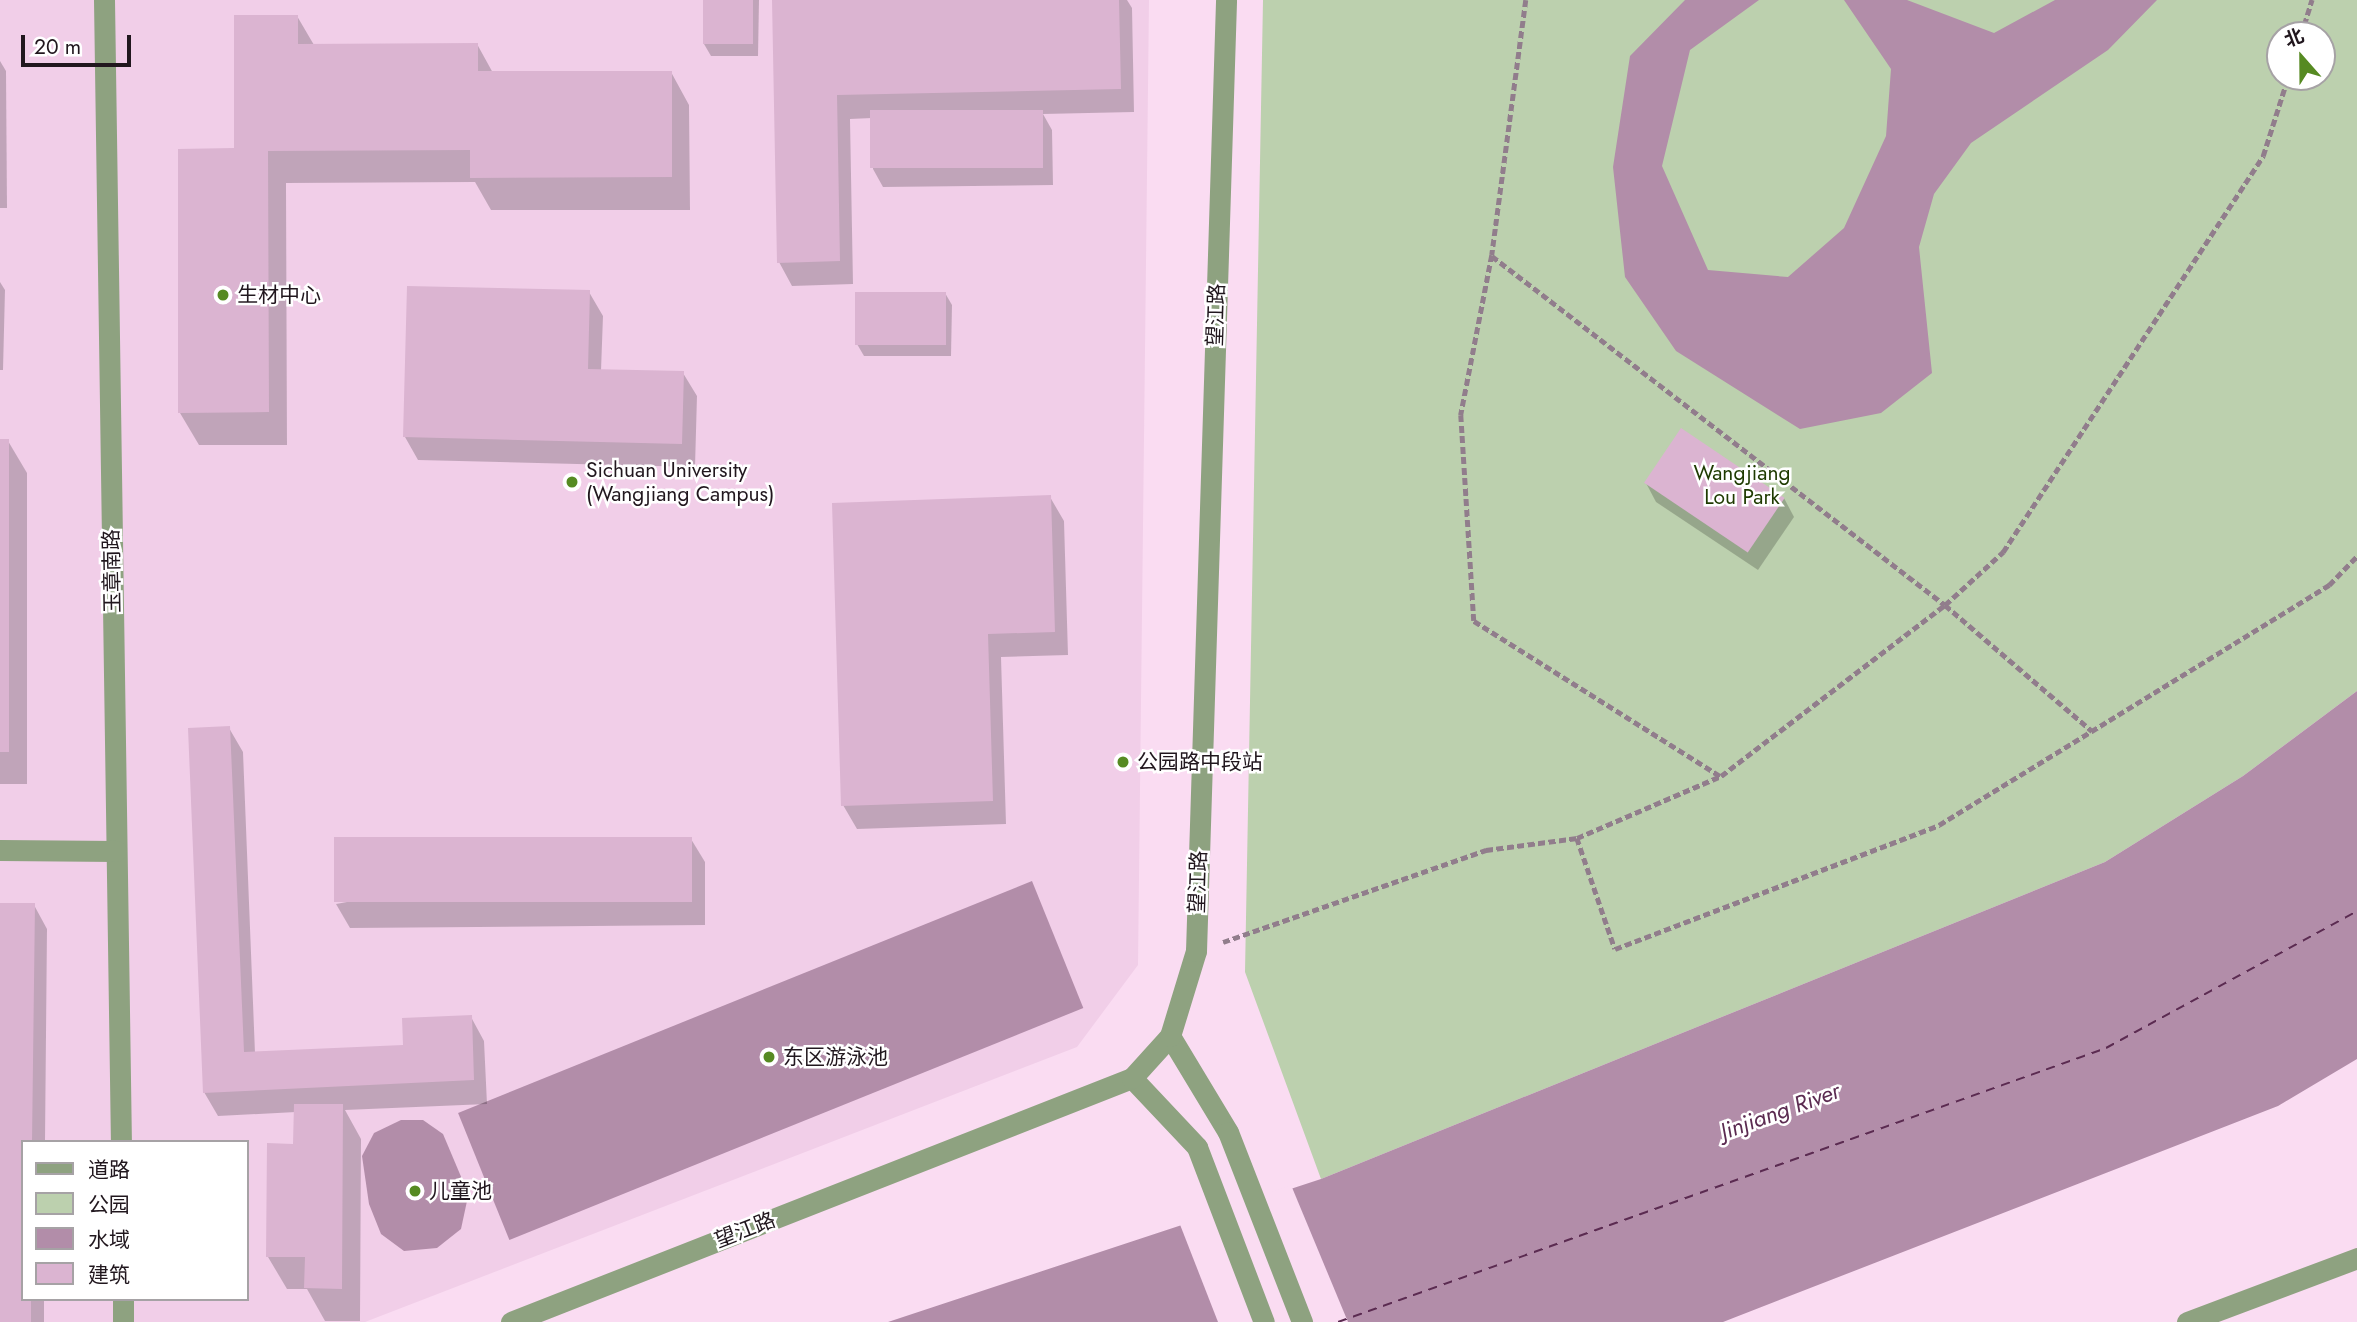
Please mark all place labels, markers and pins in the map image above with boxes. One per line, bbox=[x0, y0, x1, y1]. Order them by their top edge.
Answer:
place label: 生材中心 bbox=[237, 282, 321, 308]
marker: 生材中心 bbox=[215, 287, 231, 303]
place label: Sichuan University (Wangjiang Campus) bbox=[586, 457, 774, 507]
marker: Sichuan University (Wangjiang Campus) bbox=[564, 474, 580, 490]
place label: 公园路中段站 bbox=[1137, 749, 1263, 775]
marker: 公园路中段站 bbox=[1115, 754, 1131, 770]
place label: 东区游泳池 bbox=[783, 1044, 888, 1070]
marker: 东区游泳池 bbox=[761, 1049, 777, 1065]
place label: 儿童池 bbox=[429, 1178, 492, 1204]
marker: 儿童池 bbox=[407, 1183, 423, 1199]

